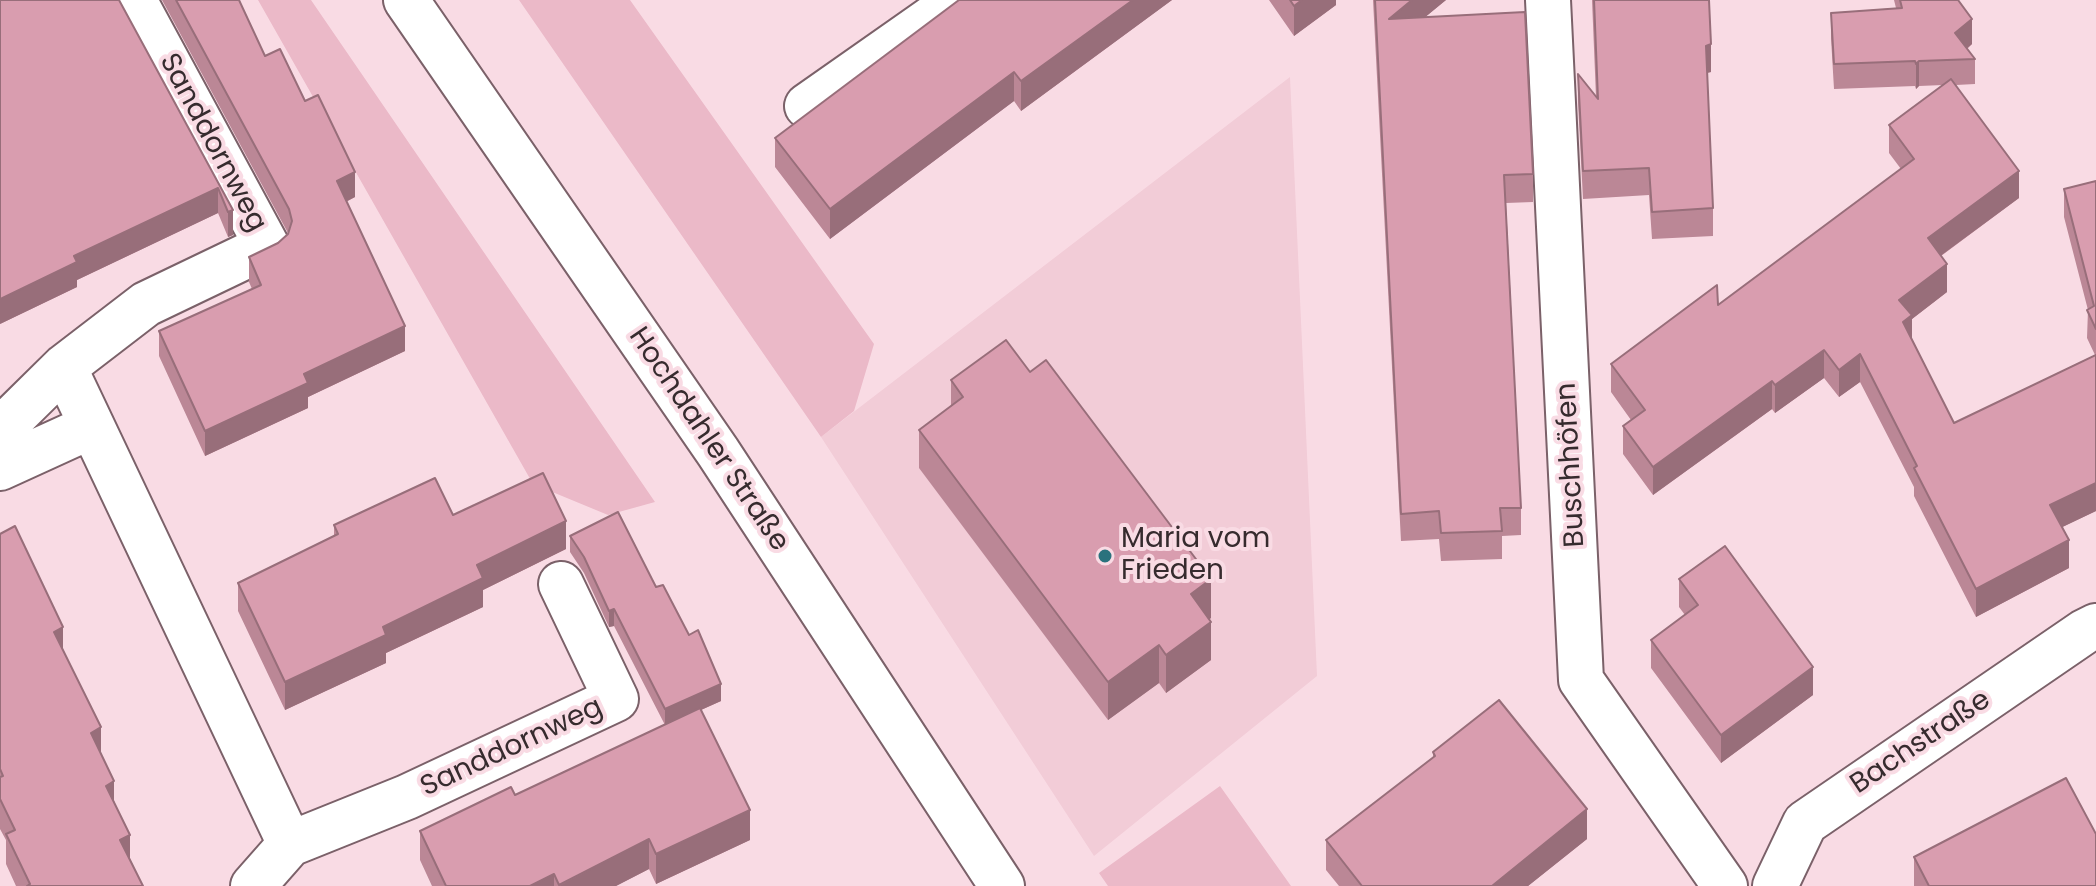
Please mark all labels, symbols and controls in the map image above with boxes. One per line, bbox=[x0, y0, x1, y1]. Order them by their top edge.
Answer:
street label: Sanddornweg bbox=[151, 48, 273, 238]
street label: Hochdahler Straße bbox=[621, 322, 795, 558]
street label: Buschhöfen bbox=[1551, 382, 1593, 548]
place label: Maria vom Frieden bbox=[1121, 523, 1270, 589]
marker: Maria vom Frieden bbox=[1096, 547, 1114, 565]
street label: Bachstraße bbox=[1845, 684, 1997, 802]
street label: Sanddornweg bbox=[416, 691, 608, 805]

